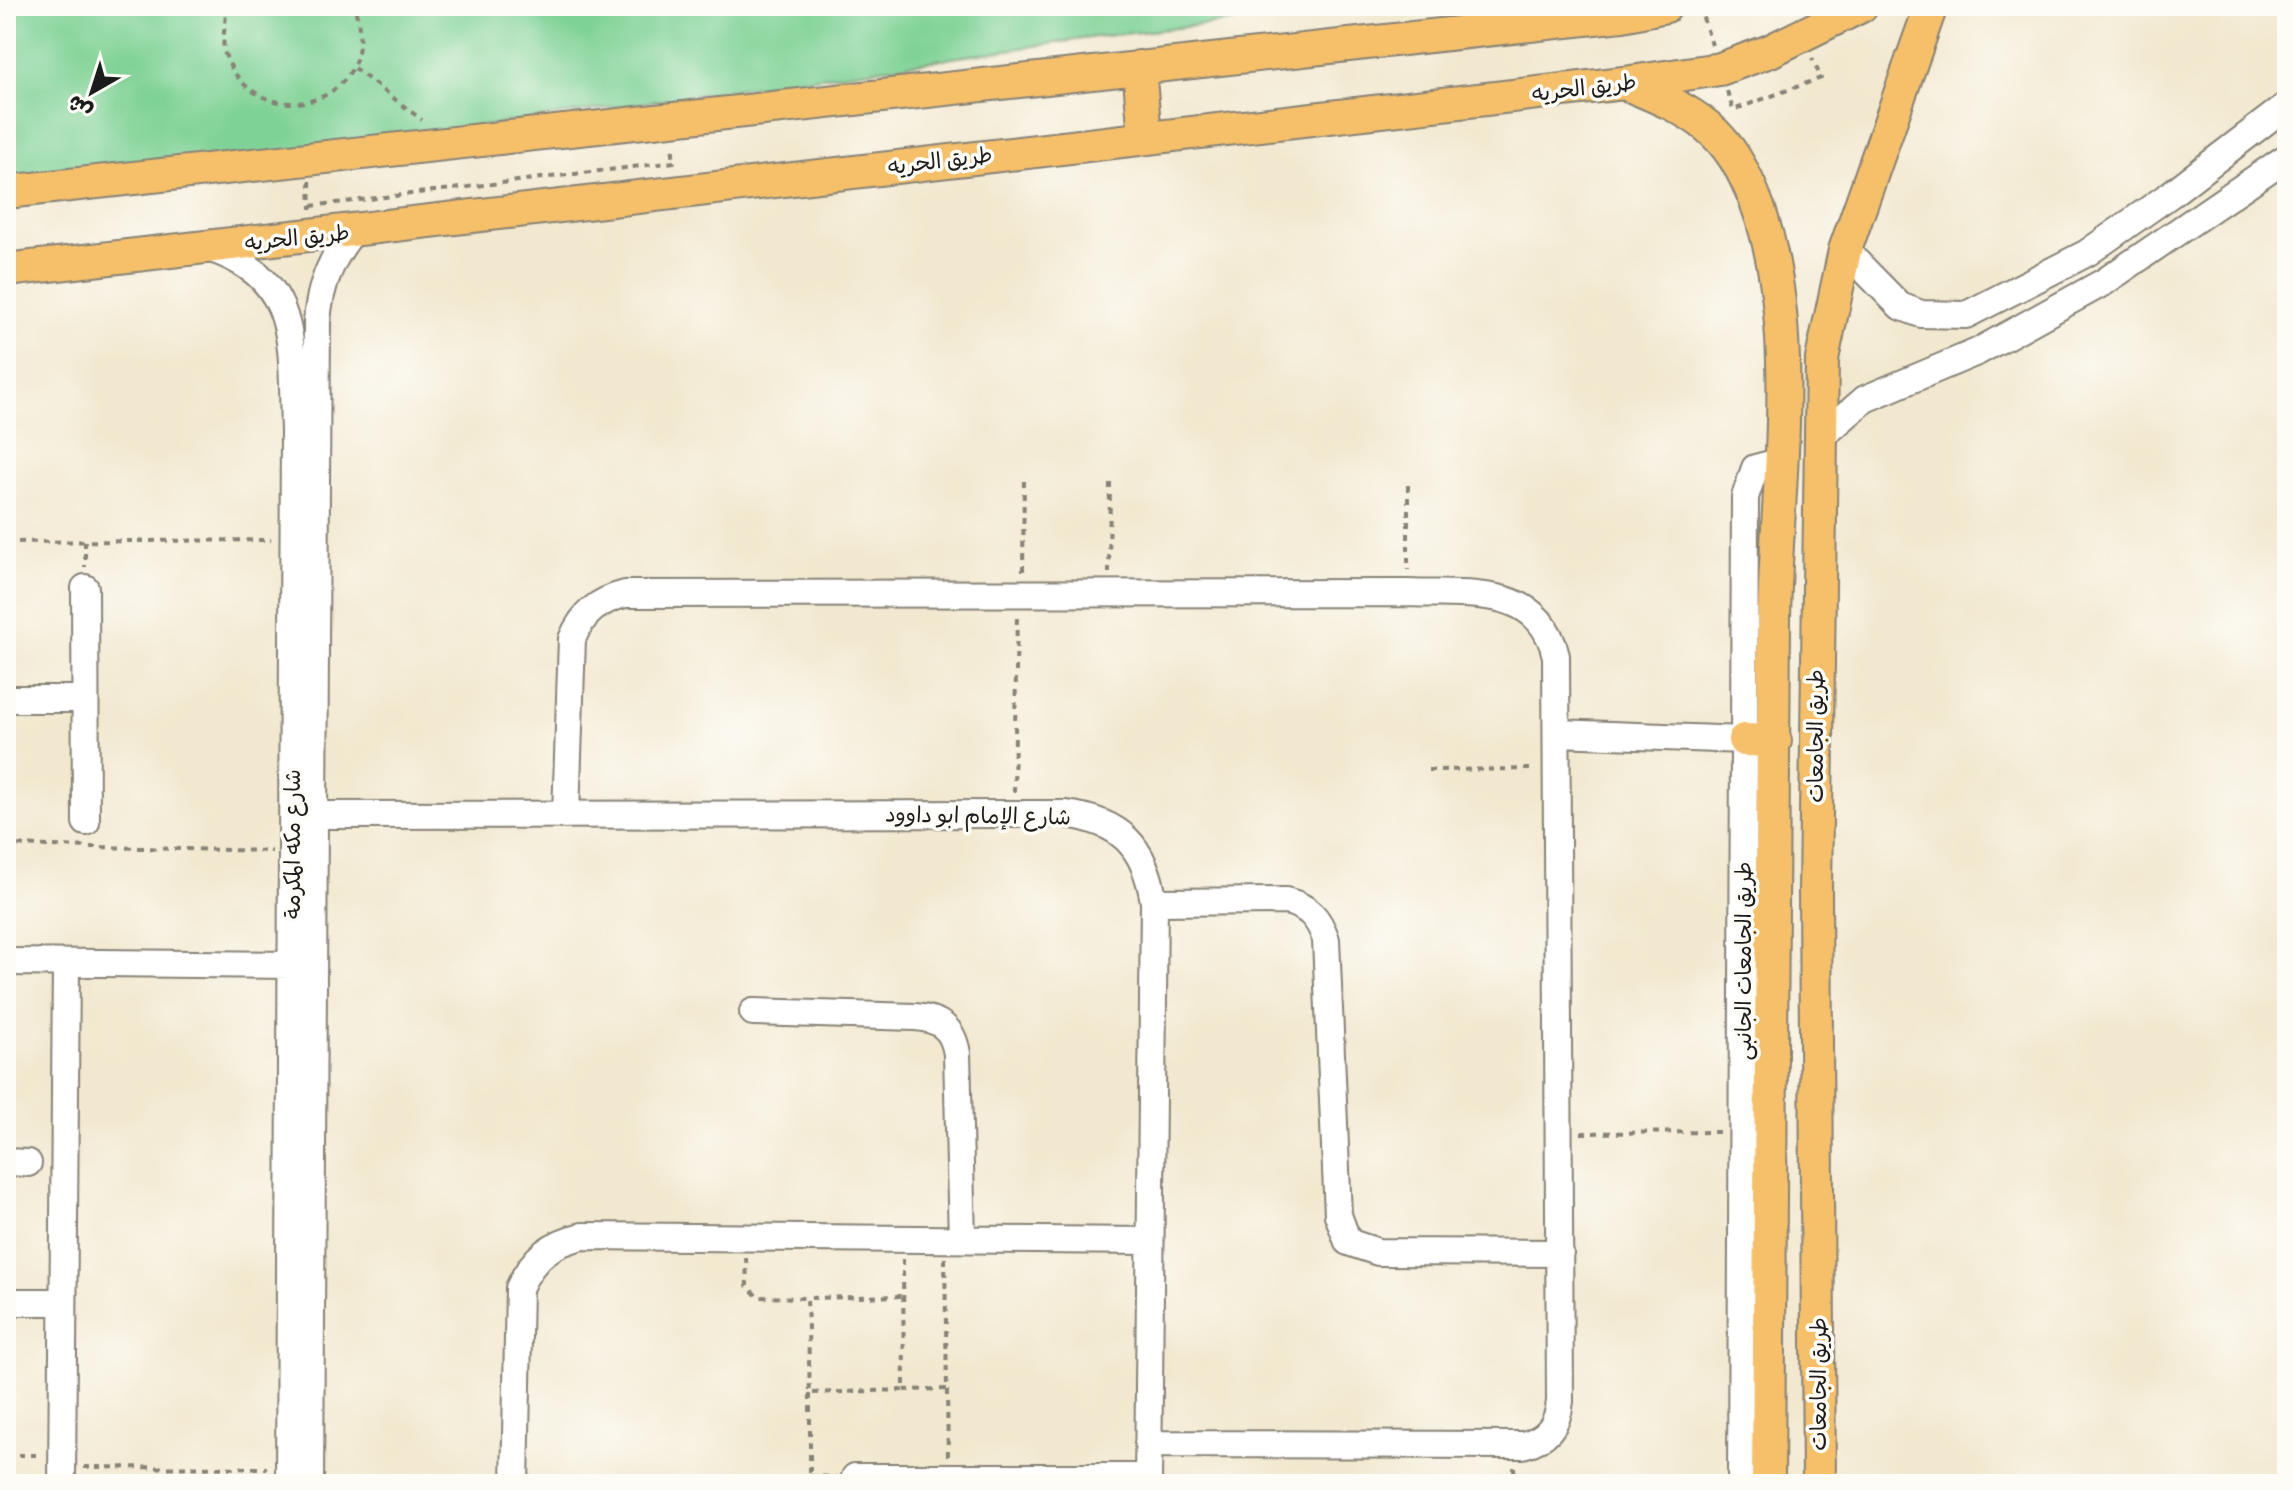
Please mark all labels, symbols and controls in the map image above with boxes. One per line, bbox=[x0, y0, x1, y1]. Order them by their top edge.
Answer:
north arrow bbox=[52, 52, 132, 132]
street label: طريق الحريه bbox=[1530, 67, 1638, 107]
text: ش bbox=[61, 89, 98, 126]
street label: طريق الحريه bbox=[886, 140, 994, 180]
street label: طريق الحريه bbox=[243, 218, 351, 256]
street label: طريق الجامعات bbox=[1801, 669, 1829, 803]
street label: شارع مكه المكرمة bbox=[278, 769, 308, 919]
street label: شارع الإمام ابو داوود bbox=[885, 799, 1071, 834]
street label: طريق الجامعات الجانبى bbox=[1729, 862, 1758, 1060]
street label: طريق الجامعات bbox=[1804, 1317, 1832, 1451]

